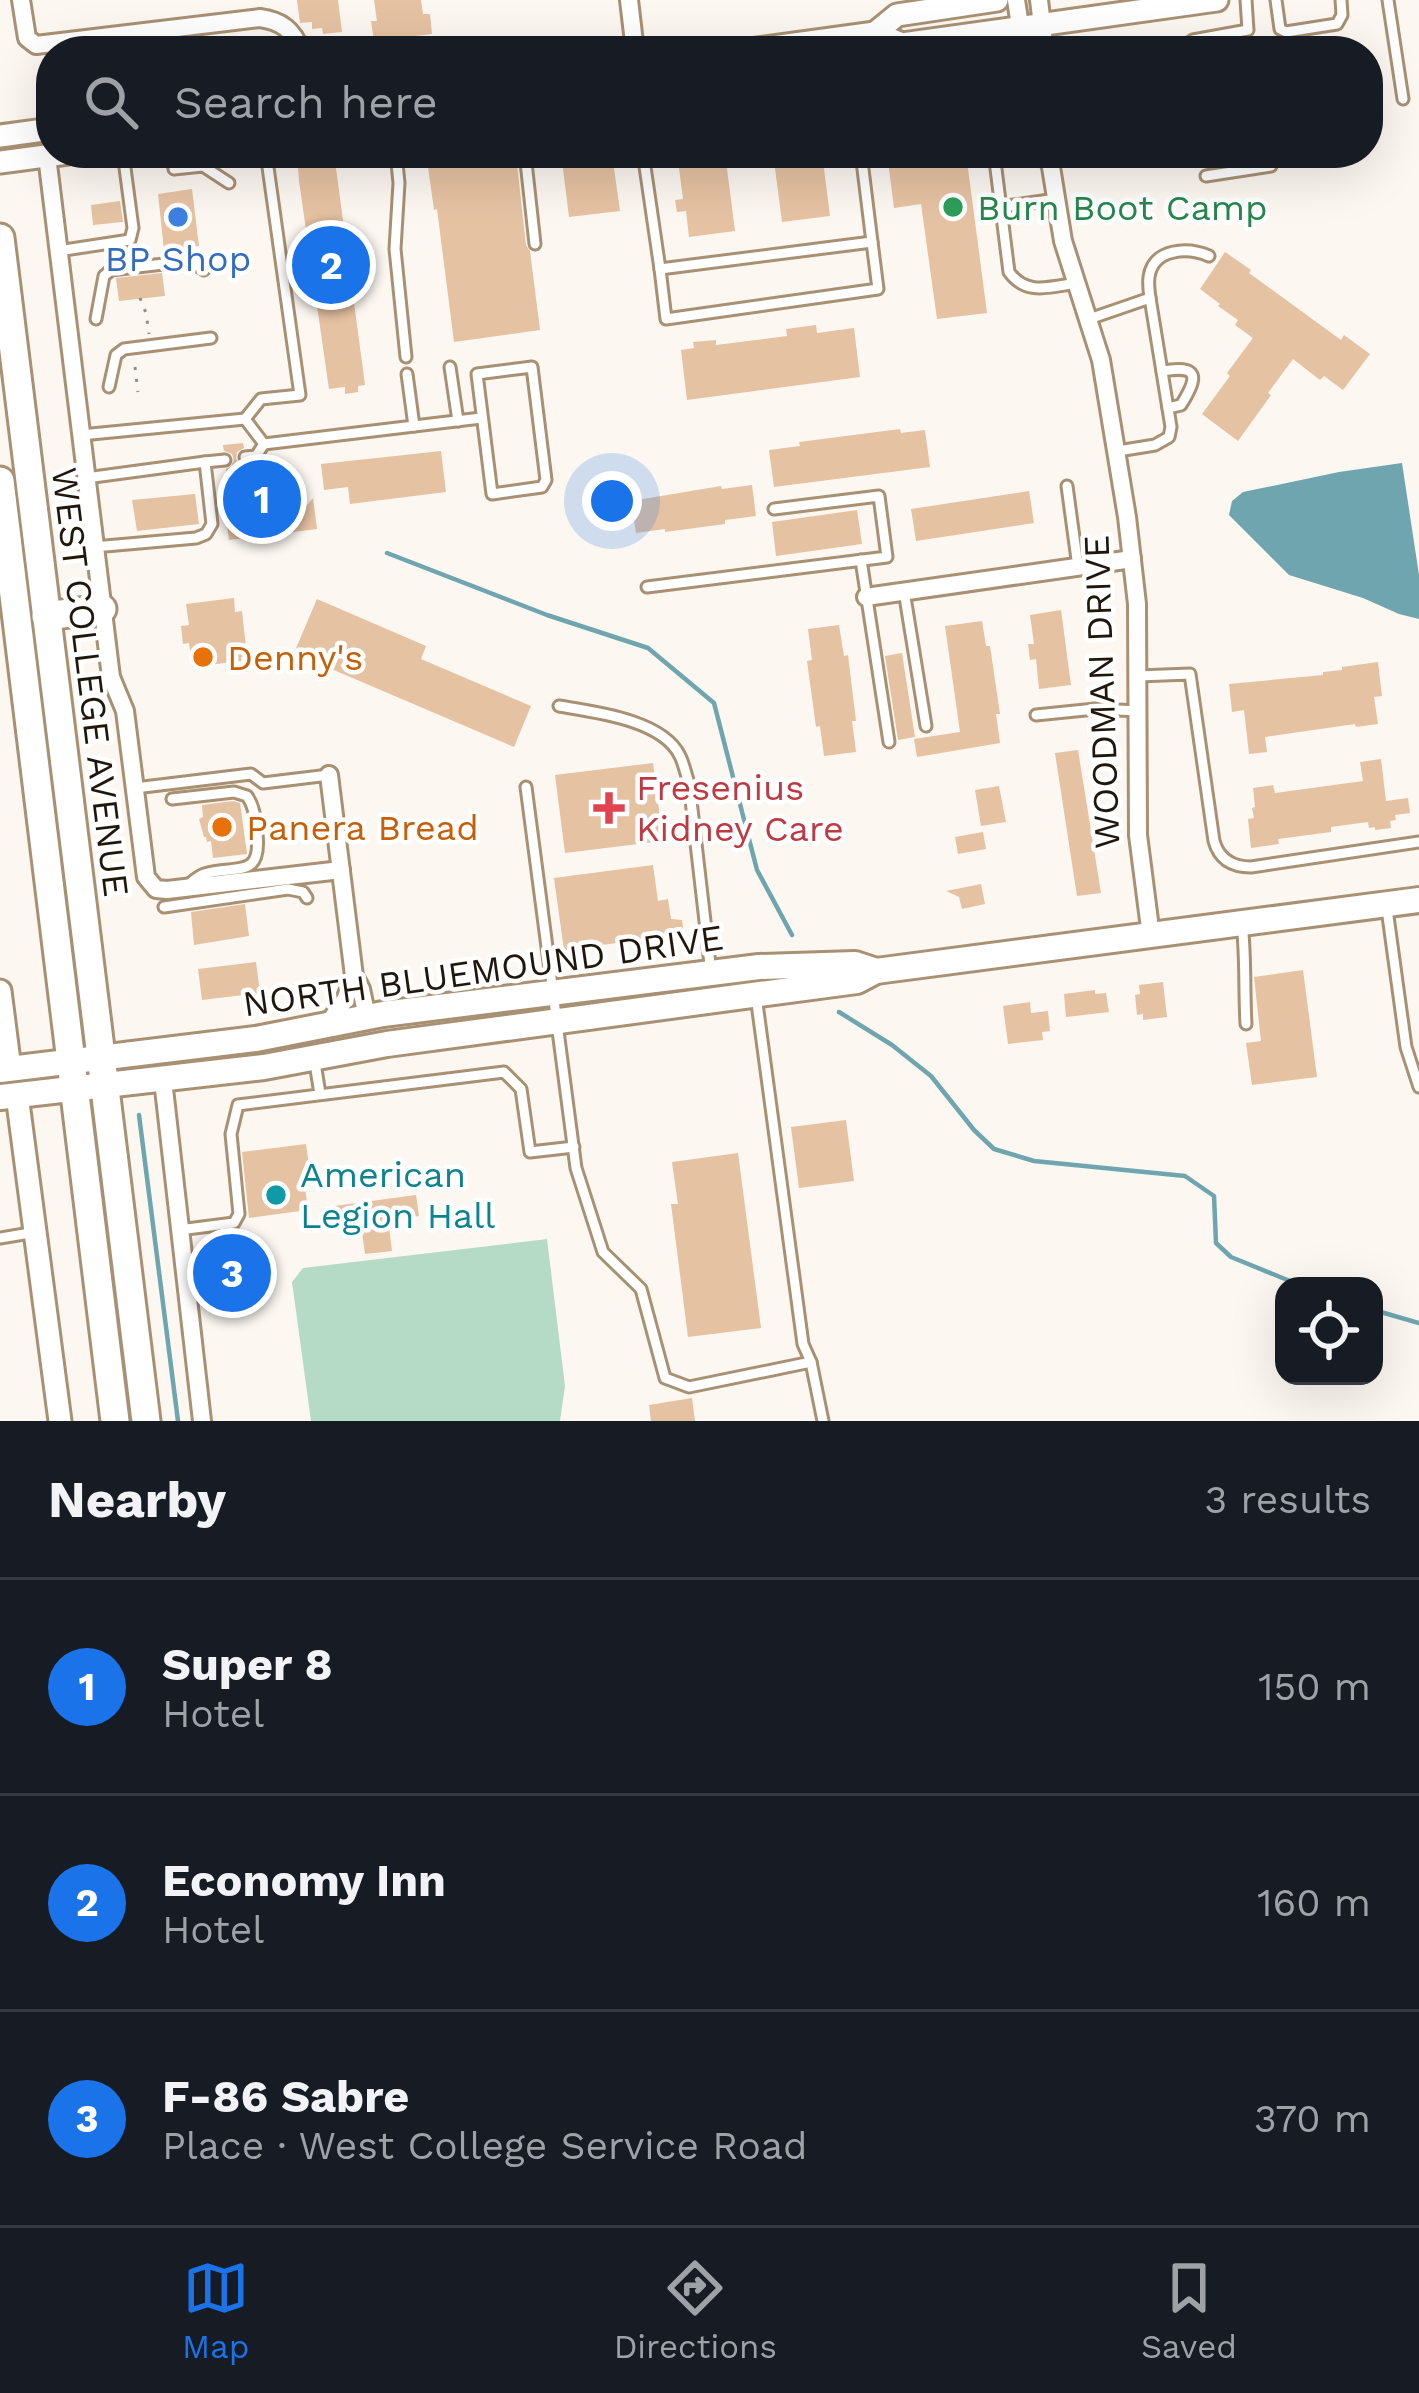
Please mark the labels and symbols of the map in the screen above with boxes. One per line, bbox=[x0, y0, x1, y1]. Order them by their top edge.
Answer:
place label: Burn Boot Camp bbox=[977, 187, 1268, 229]
marker: Burn Boot Camp bbox=[940, 194, 966, 220]
marker: BP Shop bbox=[165, 204, 191, 230]
pin: 2 bbox=[292, 220, 370, 310]
place label: BP Shop bbox=[105, 238, 251, 280]
pin: 1 bbox=[223, 454, 301, 544]
street label: WEST COLLEGE AVENUE bbox=[43, 465, 137, 899]
your location bbox=[582, 471, 642, 531]
street label: WOODMAN DRIVE bbox=[1076, 534, 1128, 850]
place label: Denny's bbox=[227, 637, 363, 679]
marker: Denny's bbox=[190, 644, 216, 670]
place label: Fresenius Kidney Care bbox=[636, 767, 844, 850]
marker: Fresenius Kidney Care bbox=[593, 792, 625, 824]
place label: Panera Bread bbox=[246, 807, 479, 849]
marker: Panera Bread bbox=[209, 814, 235, 840]
street label: NORTH BLUEMOUND DRIVE bbox=[240, 916, 726, 1026]
place label: American Legion Hall bbox=[300, 1154, 495, 1237]
marker: American Legion Hall bbox=[263, 1182, 289, 1208]
pin: 3 bbox=[193, 1228, 271, 1318]

